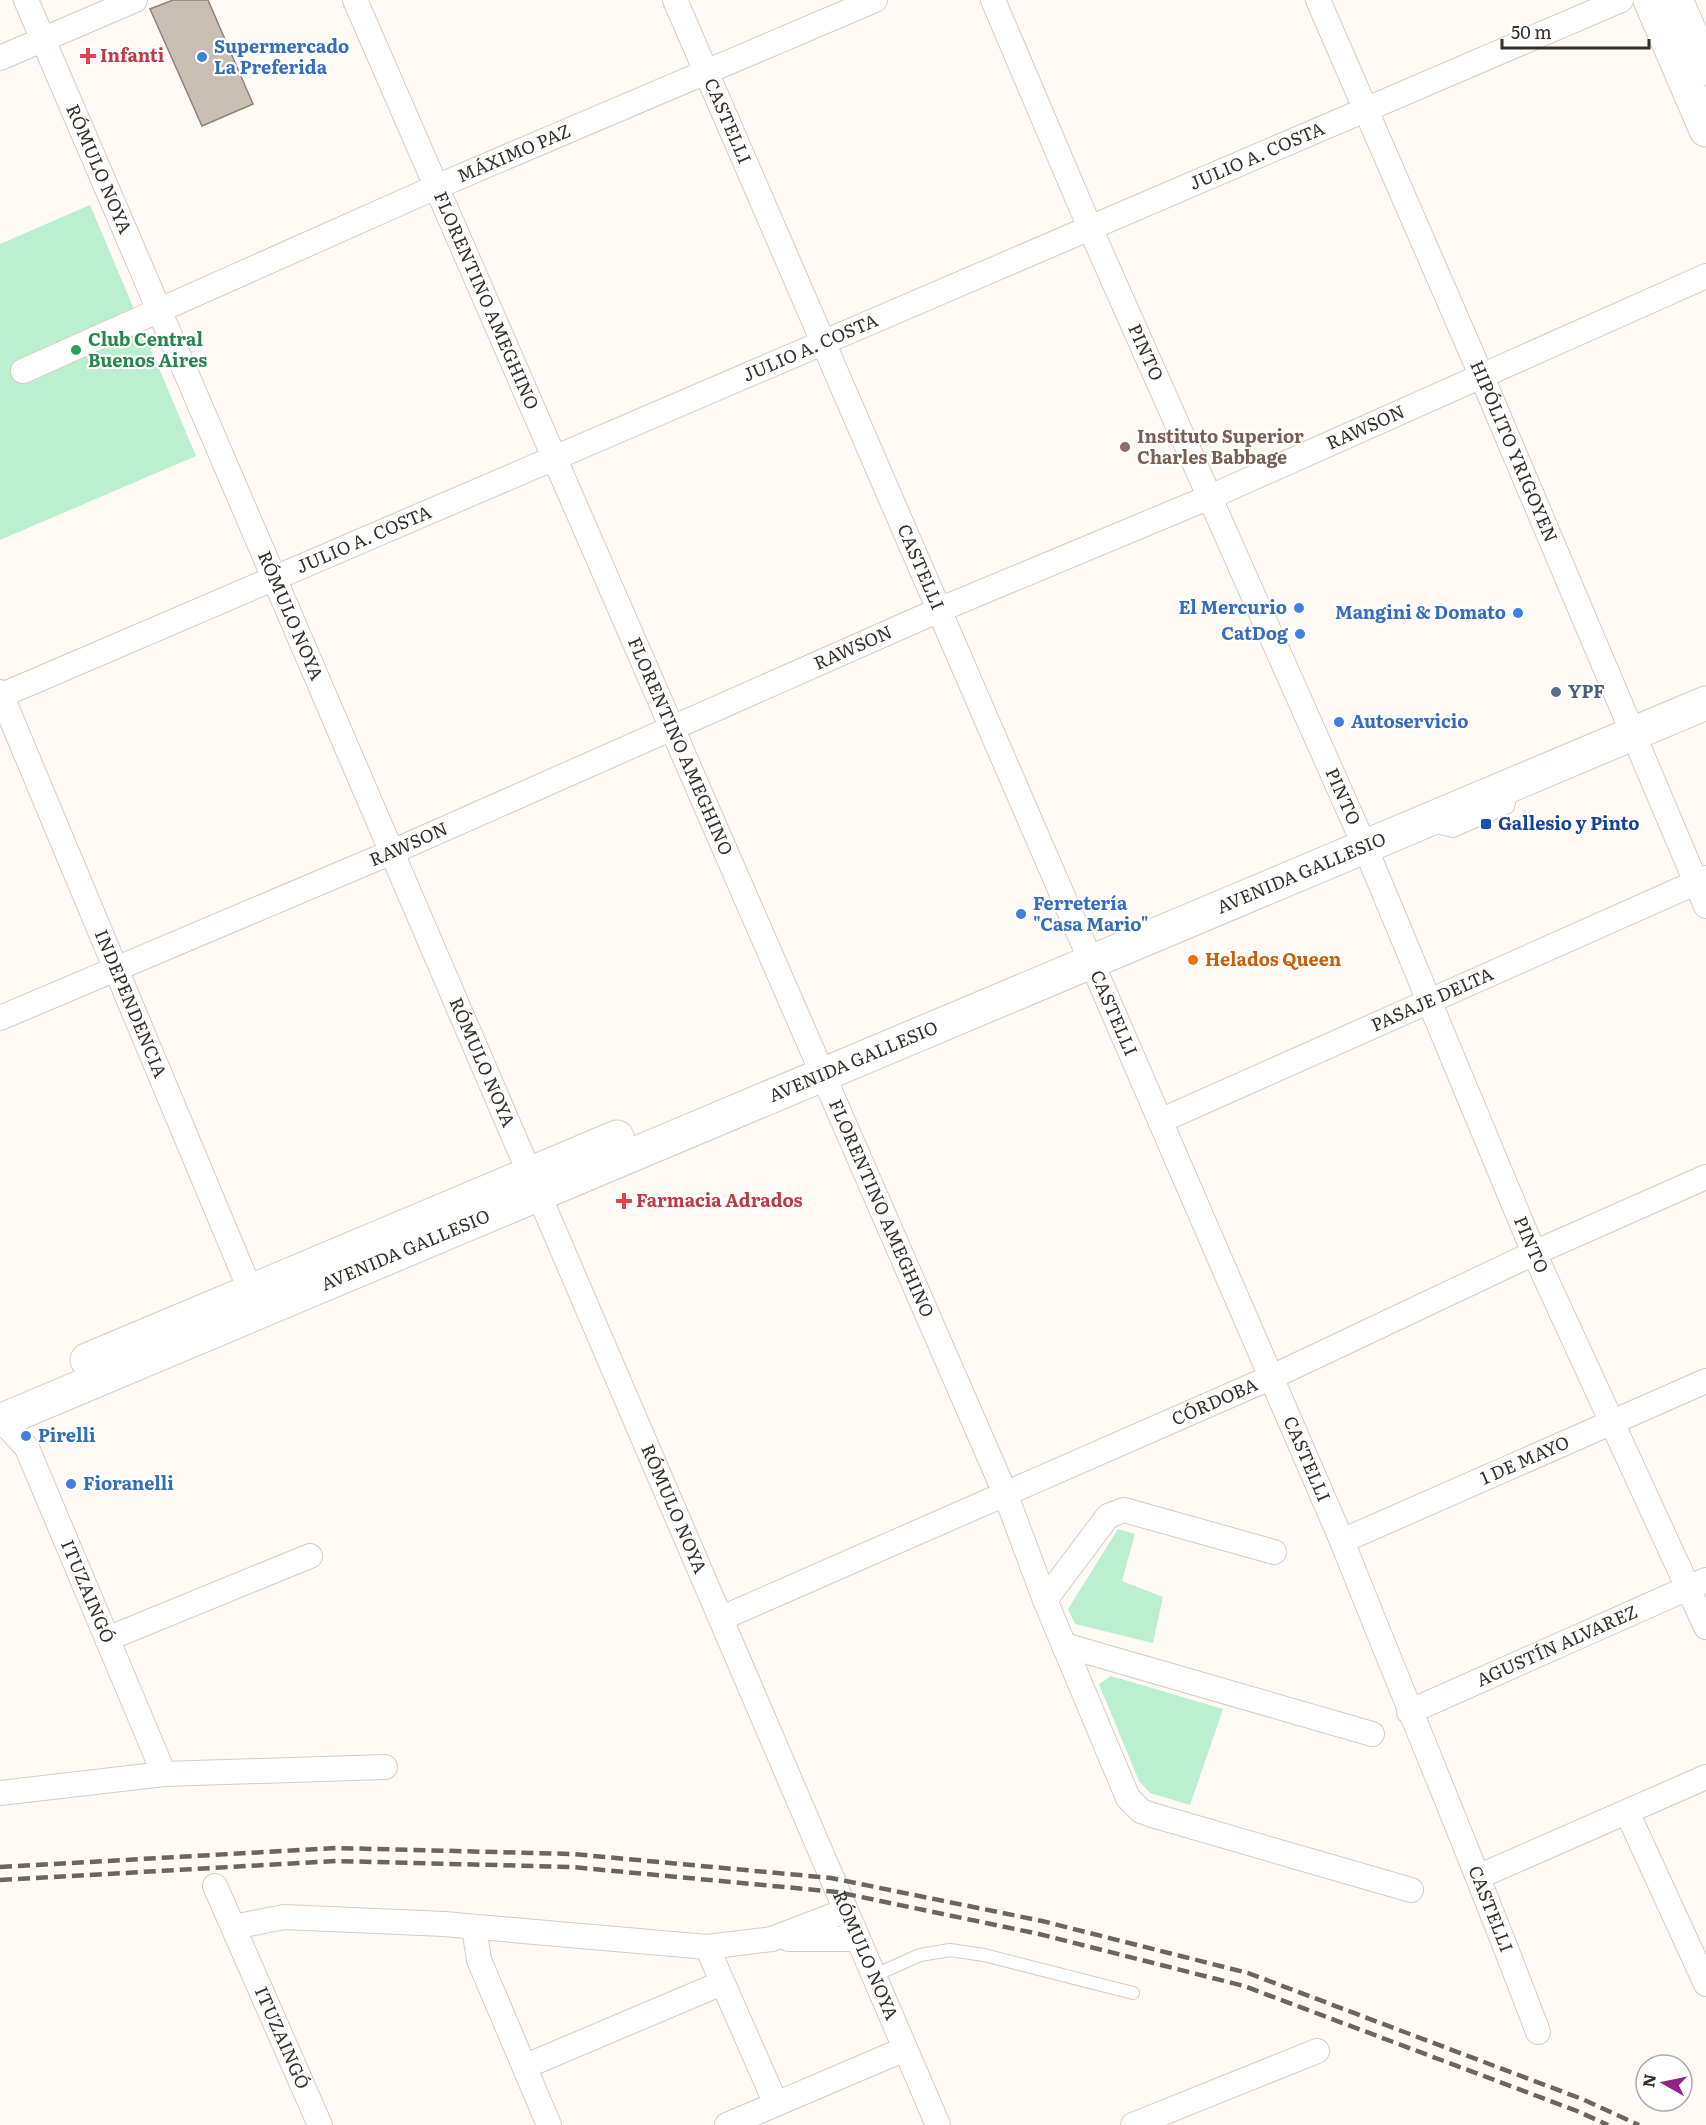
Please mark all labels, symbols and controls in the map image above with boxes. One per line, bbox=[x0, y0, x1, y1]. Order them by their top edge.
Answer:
scale bar bbox=[1502, 12, 1649, 50]
text: 50 m bbox=[1511, 18, 1552, 45]
place label: Supermercado La Preferida bbox=[214, 32, 349, 80]
place label: Infanti bbox=[100, 41, 165, 68]
marker: Infanti bbox=[81, 49, 95, 63]
marker: Supermercado La Preferida bbox=[195, 50, 209, 64]
street label: CASTELLI bbox=[698, 73, 759, 168]
street label: RÓMULO NOYA bbox=[60, 100, 140, 237]
street label: JULIO A. COSTA bbox=[1185, 114, 1328, 196]
street label: MÁXIMO PAZ bbox=[452, 116, 575, 189]
street label: FLORENTINO AMEGHINO bbox=[428, 187, 547, 414]
street label: JULIO A. COSTA bbox=[738, 306, 882, 388]
street label: PINTO bbox=[1122, 319, 1171, 385]
place label: Club Central Buenos Aires bbox=[88, 325, 207, 373]
marker: Club Central Buenos Aires bbox=[69, 343, 83, 357]
street label: HIPÓLITO YRIGOYEN bbox=[1464, 356, 1565, 546]
street label: RAWSON bbox=[1322, 397, 1409, 456]
place label: Instituto Superior Charles Babbage bbox=[1137, 422, 1304, 470]
marker: Instituto Superior Charles Babbage bbox=[1118, 440, 1132, 454]
street label: JULIO A. COSTA bbox=[291, 497, 435, 579]
street label: CASTELLI bbox=[891, 519, 952, 614]
street label: RÓMULO NOYA bbox=[252, 546, 331, 684]
place label: El Mercurio bbox=[1178, 593, 1287, 620]
place label: Mangini & Domato bbox=[1335, 598, 1506, 625]
marker: El Mercurio bbox=[1292, 601, 1306, 615]
marker: Mangini & Domato bbox=[1511, 606, 1525, 620]
street label: RAWSON bbox=[809, 617, 896, 676]
place label: CatDog bbox=[1221, 619, 1289, 646]
marker: CatDog bbox=[1293, 627, 1307, 641]
street label: FLORENTINO AMEGHINO bbox=[622, 632, 741, 859]
place label: YPF bbox=[1568, 677, 1605, 704]
marker: YPF bbox=[1549, 685, 1563, 699]
place label: Autoservicio bbox=[1351, 707, 1469, 734]
marker: Autoservicio bbox=[1332, 715, 1346, 729]
street label: PINTO bbox=[1319, 763, 1369, 829]
place label: Gallesio y Pinto bbox=[1498, 809, 1639, 836]
street label: RAWSON bbox=[365, 814, 452, 872]
marker: Gallesio y Pinto bbox=[1479, 817, 1493, 831]
street label: AVENIDA GALLESIO bbox=[1212, 824, 1390, 919]
place label: Ferretería "Casa Mario" bbox=[1033, 889, 1149, 937]
marker: Ferretería "Casa Mario" bbox=[1014, 907, 1028, 921]
street label: INDEPENDENCIA bbox=[89, 925, 175, 1081]
place label: Helados Queen bbox=[1205, 945, 1342, 972]
marker: Helados Queen bbox=[1186, 953, 1200, 967]
street label: PASAJE DELTA bbox=[1366, 959, 1497, 1037]
street label: CASTELLI bbox=[1084, 965, 1145, 1060]
street label: RÓMULO NOYA bbox=[444, 993, 523, 1131]
street label: AVENIDA GALLESIO bbox=[764, 1013, 942, 1108]
street label: FLORENTINO AMEGHINO bbox=[823, 1094, 942, 1321]
place label: Farmacia Adrados bbox=[636, 1186, 802, 1213]
marker: Farmacia Adrados bbox=[617, 1194, 631, 1208]
street label: AVENIDA GALLESIO bbox=[316, 1201, 494, 1297]
street label: PINTO bbox=[1508, 1211, 1556, 1277]
street label: CÓRDOBA bbox=[1167, 1370, 1261, 1431]
street label: CASTELLI bbox=[1278, 1411, 1338, 1506]
place label: Pirelli bbox=[38, 1421, 96, 1448]
street label: 1 DE MAYO bbox=[1476, 1428, 1573, 1491]
marker: Pirelli bbox=[19, 1429, 33, 1443]
street label: RÓMULO NOYA bbox=[635, 1439, 715, 1577]
place label: Fioranelli bbox=[83, 1469, 174, 1496]
marker: Fioranelli bbox=[64, 1477, 78, 1491]
street label: ITUZAINGÓ bbox=[55, 1535, 122, 1647]
street label: AGUSTÍN ALVAREZ bbox=[1471, 1597, 1641, 1693]
street label: CASTELLI bbox=[1463, 1861, 1521, 1956]
street label: RÓMULO NOYA bbox=[827, 1886, 906, 2024]
street label: ITUZAINGÓ bbox=[249, 1982, 318, 2093]
north arrow bbox=[1634, 2053, 1694, 2113]
text: N bbox=[1635, 2072, 1661, 2089]

